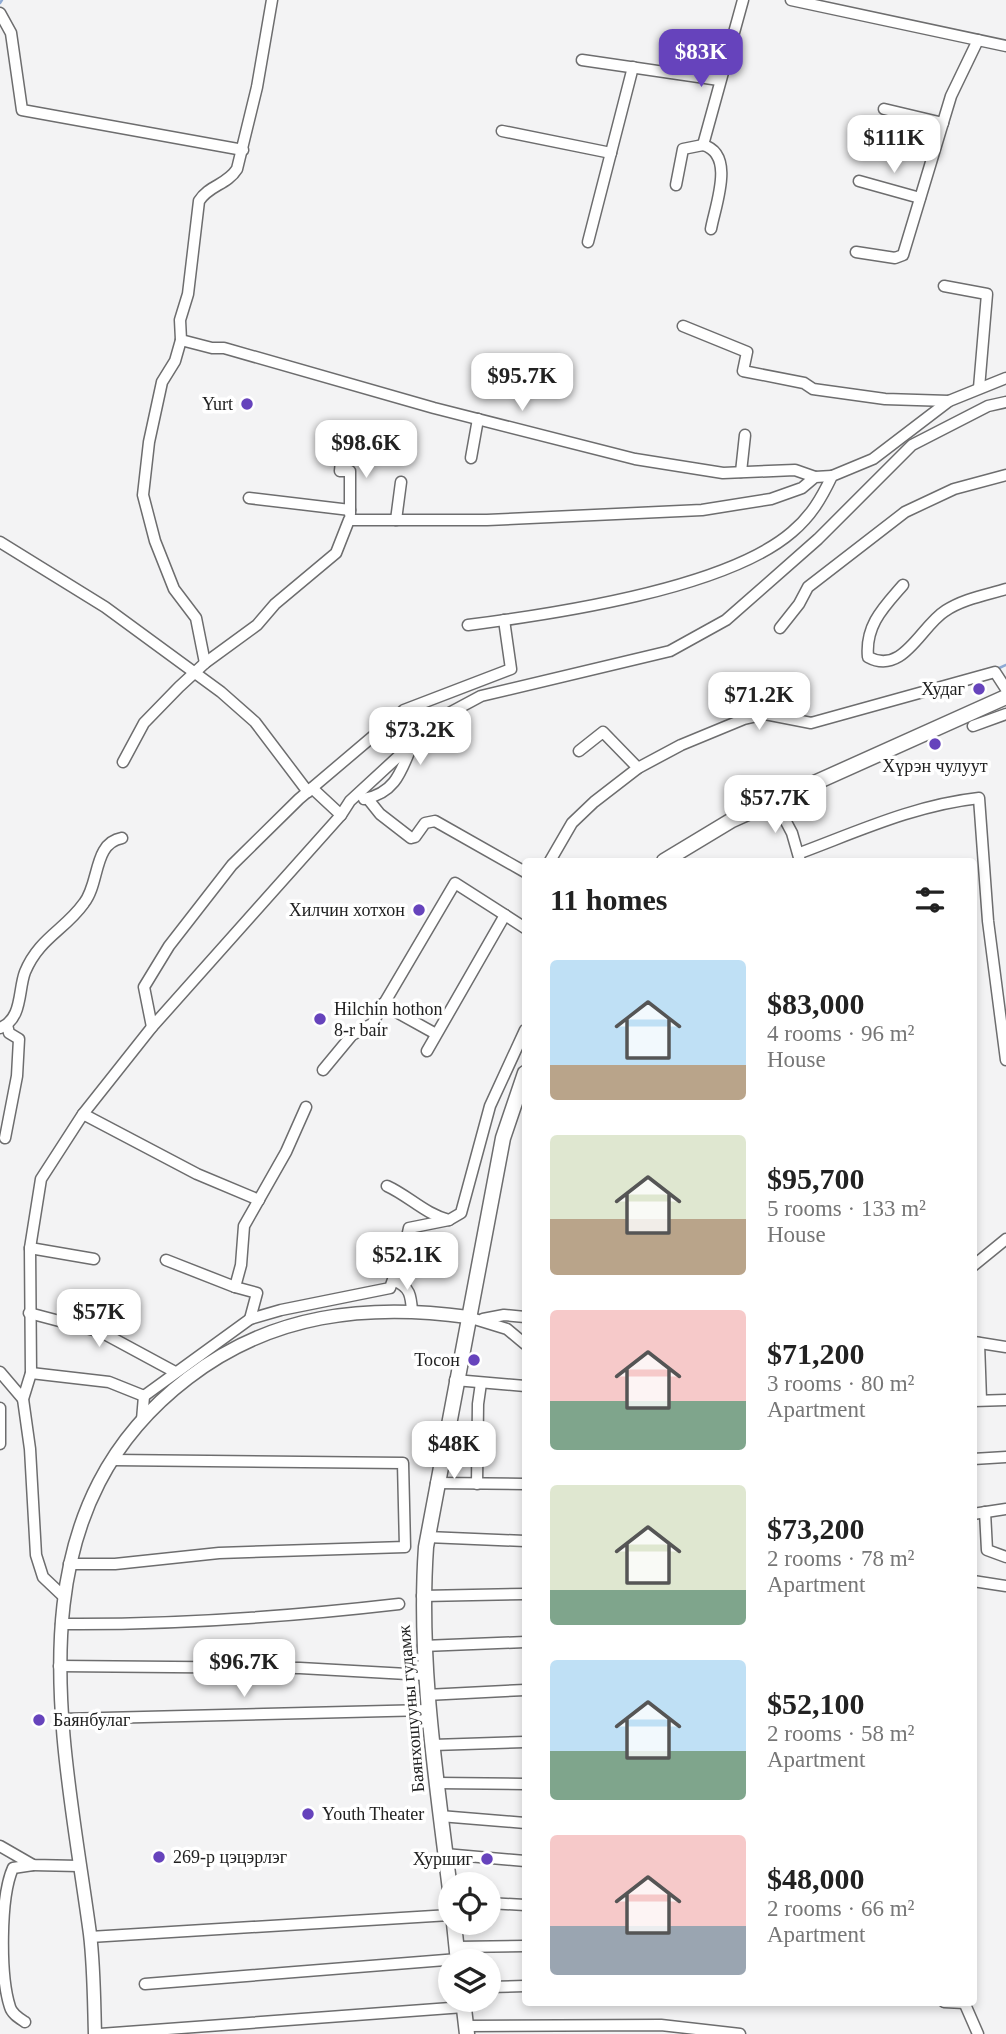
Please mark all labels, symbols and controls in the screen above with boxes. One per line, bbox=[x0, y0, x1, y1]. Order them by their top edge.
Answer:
pin: $83K bbox=[660, 29, 742, 89]
text: $83K bbox=[675, 39, 727, 64]
pin: $111K bbox=[845, 116, 943, 175]
text: $111K bbox=[863, 125, 925, 150]
pin: $95.7K bbox=[465, 354, 579, 413]
text: $95.7K bbox=[487, 363, 557, 388]
place label: Yurt bbox=[202, 394, 233, 414]
marker: Yurt bbox=[239, 396, 255, 412]
pin: $98.6K bbox=[309, 420, 423, 480]
text: $98.6K bbox=[331, 430, 401, 455]
pin: $71.2K bbox=[702, 672, 816, 732]
place label: Худаг bbox=[921, 679, 965, 699]
marker: Худаг bbox=[971, 681, 987, 697]
text: $71.2K bbox=[724, 682, 794, 707]
pin: $73.2K bbox=[363, 708, 477, 767]
text: $73.2K bbox=[385, 717, 455, 742]
marker: Хүрэн чулуут bbox=[927, 736, 943, 752]
place label: Хүрэн чулуут bbox=[882, 756, 988, 776]
pin: $57.7K bbox=[718, 776, 832, 835]
text: $57.7K bbox=[740, 785, 810, 810]
icon: filters bbox=[911, 881, 949, 919]
text: 11 homes bbox=[550, 883, 668, 916]
place label: Хилчин хотхон bbox=[289, 900, 405, 920]
marker: Хилчин хотхон bbox=[411, 902, 427, 918]
text: $83,000 bbox=[767, 987, 865, 1020]
icon: home bbox=[606, 988, 690, 1072]
place label: Hilchin hothon 8-r bair bbox=[334, 999, 443, 1040]
marker: Hilchin hothon 8-r bair bbox=[312, 1011, 328, 1027]
text: 4 rooms · 96 m² bbox=[767, 1021, 914, 1046]
text: House bbox=[767, 1047, 826, 1072]
text: $95,700 bbox=[767, 1162, 865, 1195]
icon: home bbox=[606, 1163, 690, 1247]
text: 5 rooms · 133 m² bbox=[767, 1196, 926, 1221]
text: House bbox=[767, 1222, 826, 1247]
pin: $52.1K bbox=[350, 1232, 464, 1292]
text: $52.1K bbox=[372, 1242, 442, 1267]
pin: $57K bbox=[58, 1290, 140, 1349]
text: $57K bbox=[73, 1299, 125, 1324]
text: $71,200 bbox=[767, 1337, 865, 1370]
icon: home bbox=[606, 1338, 690, 1422]
place label: Тосон bbox=[414, 1350, 460, 1370]
marker: Тосон bbox=[466, 1352, 482, 1368]
text: 3 rooms · 80 m² bbox=[767, 1371, 914, 1396]
text: Apartment bbox=[767, 1397, 865, 1422]
pin: $48K bbox=[413, 1422, 495, 1481]
text: $48K bbox=[428, 1431, 480, 1456]
text: $73,200 bbox=[767, 1512, 865, 1545]
icon: home bbox=[606, 1513, 690, 1597]
text: 2 rooms · 78 m² bbox=[767, 1546, 914, 1571]
text: Apartment bbox=[767, 1572, 865, 1597]
street label: Баянхошууны гудамж bbox=[394, 1624, 428, 1793]
pin: $96.7K bbox=[187, 1640, 301, 1699]
text: $96.7K bbox=[209, 1649, 279, 1674]
text: $52,100 bbox=[767, 1687, 865, 1720]
icon: home bbox=[606, 1688, 690, 1772]
place label: Баянбулаг bbox=[53, 1710, 130, 1730]
marker: Баянбулаг bbox=[31, 1712, 47, 1728]
text: 2 rooms · 58 m² bbox=[767, 1721, 914, 1746]
text: Apartment bbox=[767, 1747, 865, 1772]
place label: Youth Theater bbox=[322, 1804, 424, 1824]
marker: Youth Theater bbox=[300, 1806, 316, 1822]
place label: 269-р цэцэрлэг bbox=[173, 1847, 287, 1867]
marker: 269-р цэцэрлэг bbox=[151, 1849, 167, 1865]
place label: Хуршиг bbox=[413, 1849, 473, 1869]
marker: Хуршиг bbox=[479, 1851, 495, 1867]
text: $48,000 bbox=[767, 1862, 865, 1895]
icon: home bbox=[606, 1863, 690, 1947]
map controls bbox=[438, 1872, 501, 2012]
button: locate bbox=[438, 1872, 501, 1935]
text: 2 rooms · 66 m² bbox=[767, 1896, 914, 1921]
text: Apartment bbox=[767, 1922, 865, 1947]
button: layers bbox=[438, 1949, 501, 2012]

